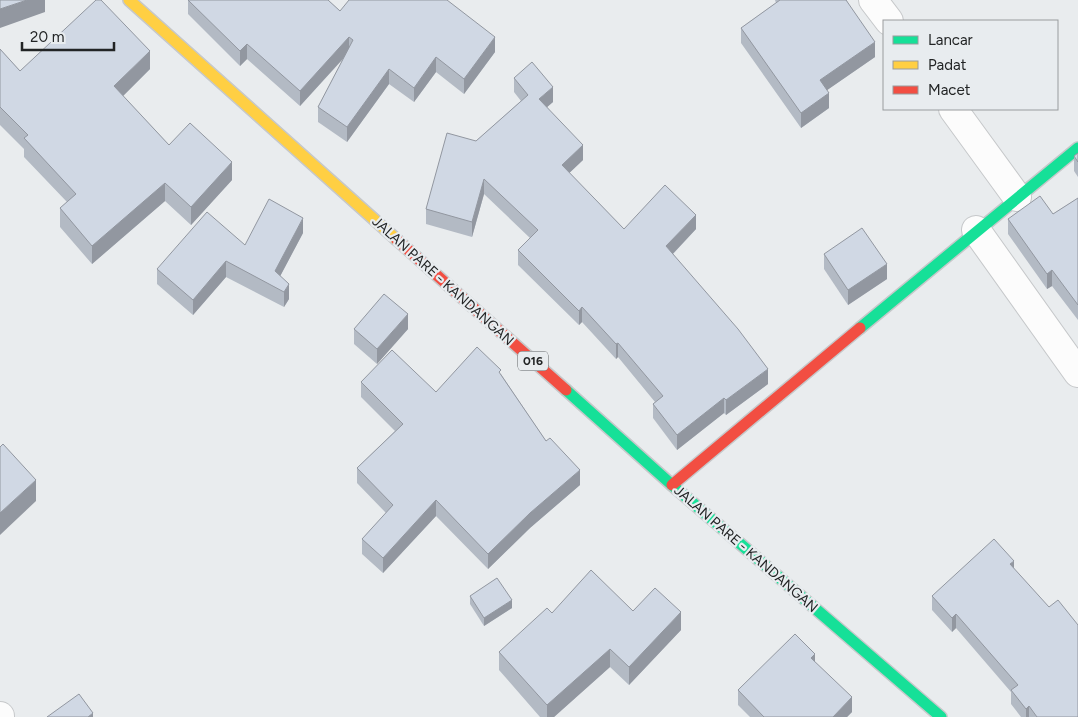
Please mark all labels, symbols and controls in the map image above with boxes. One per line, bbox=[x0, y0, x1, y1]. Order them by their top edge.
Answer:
scale bar bbox=[22, 20, 115, 52]
legend bbox=[883, 20, 1058, 110]
text: 20 m bbox=[30, 28, 64, 46]
text: Lancar bbox=[928, 31, 973, 49]
text: Padat bbox=[928, 56, 967, 74]
text: Macet bbox=[928, 81, 971, 99]
street label: JALAN PARE - KANDANGAN bbox=[369, 213, 517, 349]
road number: 016 bbox=[518, 352, 548, 371]
street label: JALAN PARE - KANDANGAN bbox=[671, 482, 821, 616]

